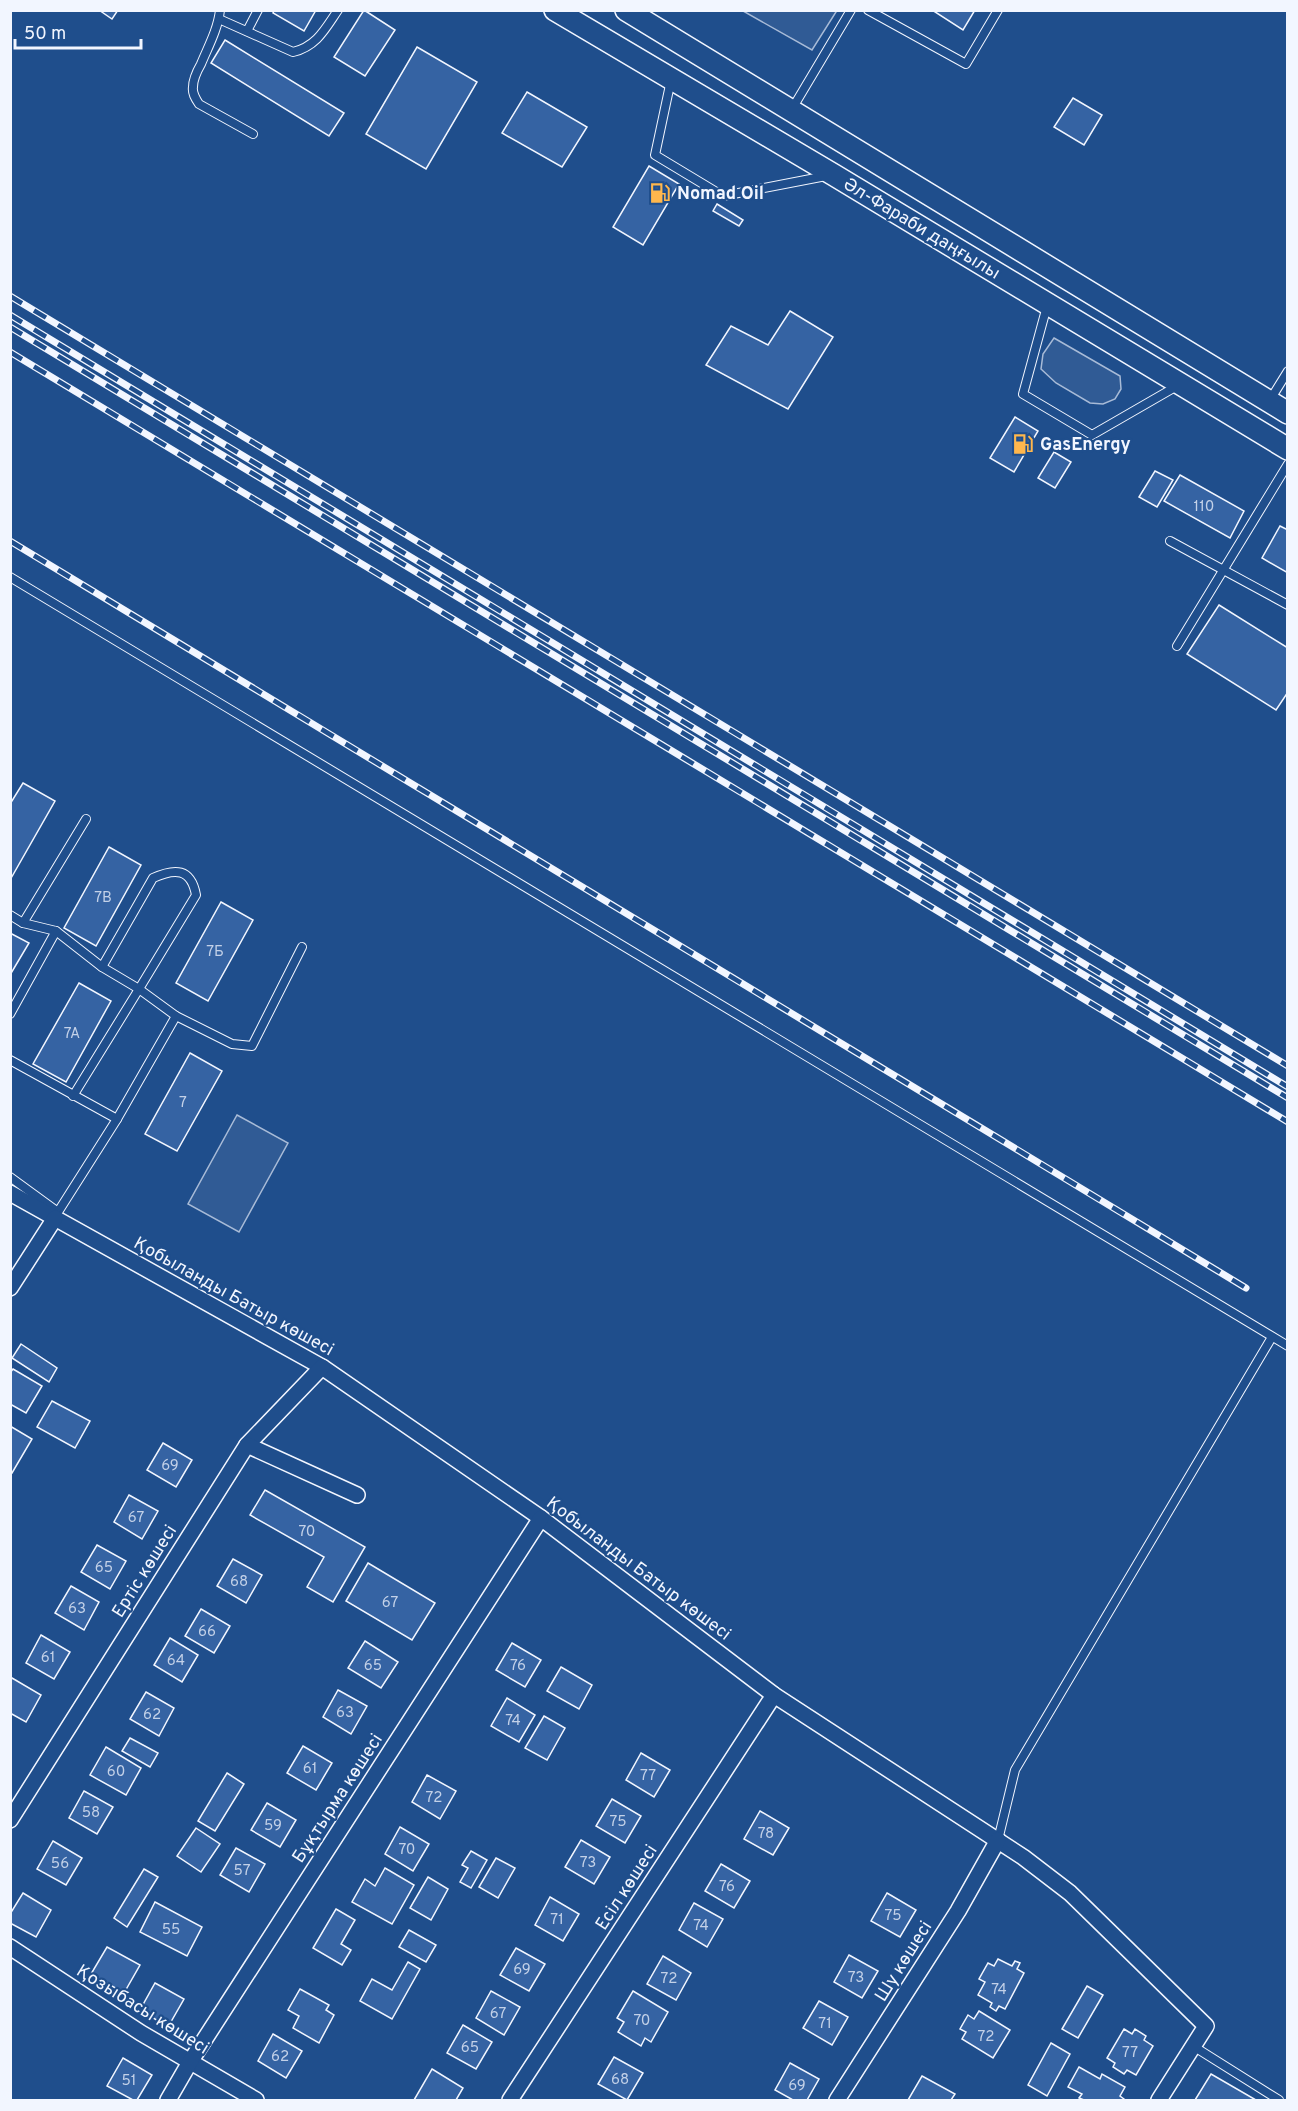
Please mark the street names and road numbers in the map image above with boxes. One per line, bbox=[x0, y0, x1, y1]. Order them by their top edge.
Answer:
street label: Әл-Фараби даңғылы bbox=[838, 173, 1004, 285]
street label: Қобыланды Батыр көшесі bbox=[129, 1233, 338, 1362]
street label: Қобыланды Батыр көшесі bbox=[541, 1492, 735, 1646]
street label: Ертіс көшесі bbox=[108, 1521, 183, 1623]
street label: Бұқтырма көшесі bbox=[288, 1730, 389, 1868]
street label: Есіл көшесі bbox=[591, 1841, 663, 1935]
street label: Шу көшесі bbox=[870, 1917, 938, 2007]
street label: Қозыбасы көшесі bbox=[72, 1960, 213, 2060]

